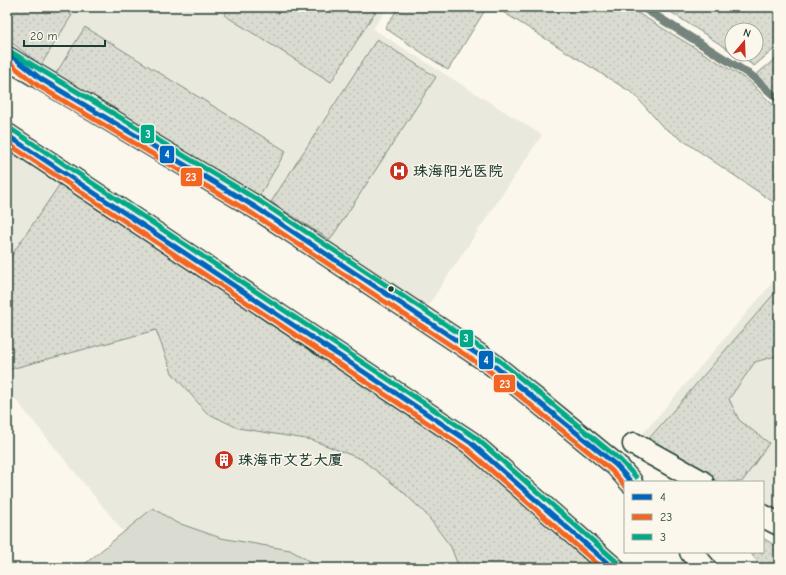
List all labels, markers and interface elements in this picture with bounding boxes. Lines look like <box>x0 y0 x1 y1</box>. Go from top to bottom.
scale bar <box>24 22 105 48</box>
north arrow <box>724 22 764 62</box>
text: N <box>742 26 753 40</box>
text: 20 m <box>30 29 58 43</box>
line badge: 3 <box>140 124 155 144</box>
text: 3 <box>145 128 151 141</box>
line badge: 4 <box>159 145 175 164</box>
text: 4 <box>164 148 170 161</box>
hospital icon: 珠海阳光医院 <box>388 160 410 182</box>
place label: 珠海阳光医院 <box>413 162 503 180</box>
line badge: 23 <box>180 167 203 187</box>
text: 23 <box>186 171 196 184</box>
unlabelled marker <box>386 284 396 294</box>
line badge: 3 <box>459 329 474 348</box>
text: 3 <box>463 332 469 345</box>
line badge: 4 <box>478 350 494 370</box>
text: 4 <box>483 354 489 367</box>
line badge: 23 <box>493 374 516 393</box>
text: 23 <box>500 378 510 391</box>
building icon: 珠海市文艺大厦 <box>213 449 235 471</box>
place label: 珠海市文艺大厦 <box>238 451 343 469</box>
legend <box>624 481 764 553</box>
text: 4 <box>660 490 666 504</box>
text: 23 <box>660 510 672 524</box>
text: 3 <box>660 530 666 544</box>

